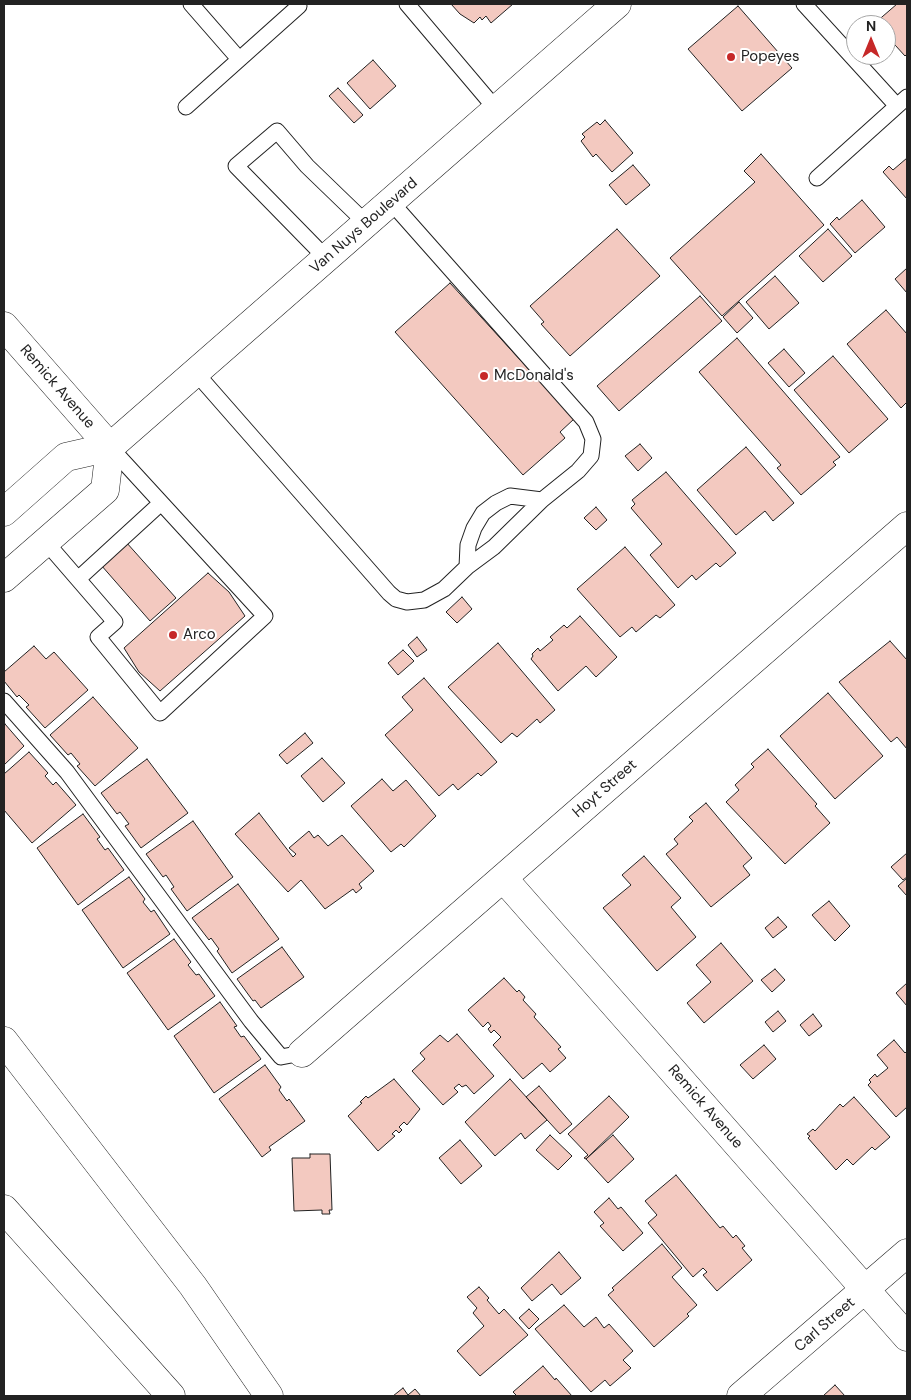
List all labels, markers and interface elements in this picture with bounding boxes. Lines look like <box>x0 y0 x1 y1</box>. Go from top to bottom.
north arrow <box>846 15 896 65</box>
text: N <box>866 17 876 35</box>
place label: Popeyes <box>741 48 799 66</box>
marker: Popeyes <box>725 51 737 63</box>
street label: Van Nuys Boulevard <box>306 174 422 278</box>
street label: Remick Avenue <box>16 341 98 433</box>
place label: McDonald's <box>494 367 574 385</box>
marker: McDonald's <box>478 370 490 382</box>
place label: Arco <box>183 626 216 644</box>
marker: Arco <box>167 629 179 641</box>
street label: Hoyt Street <box>569 756 641 822</box>
street label: Remick Avenue <box>664 1061 746 1153</box>
street label: Carl Street <box>791 1294 859 1356</box>

